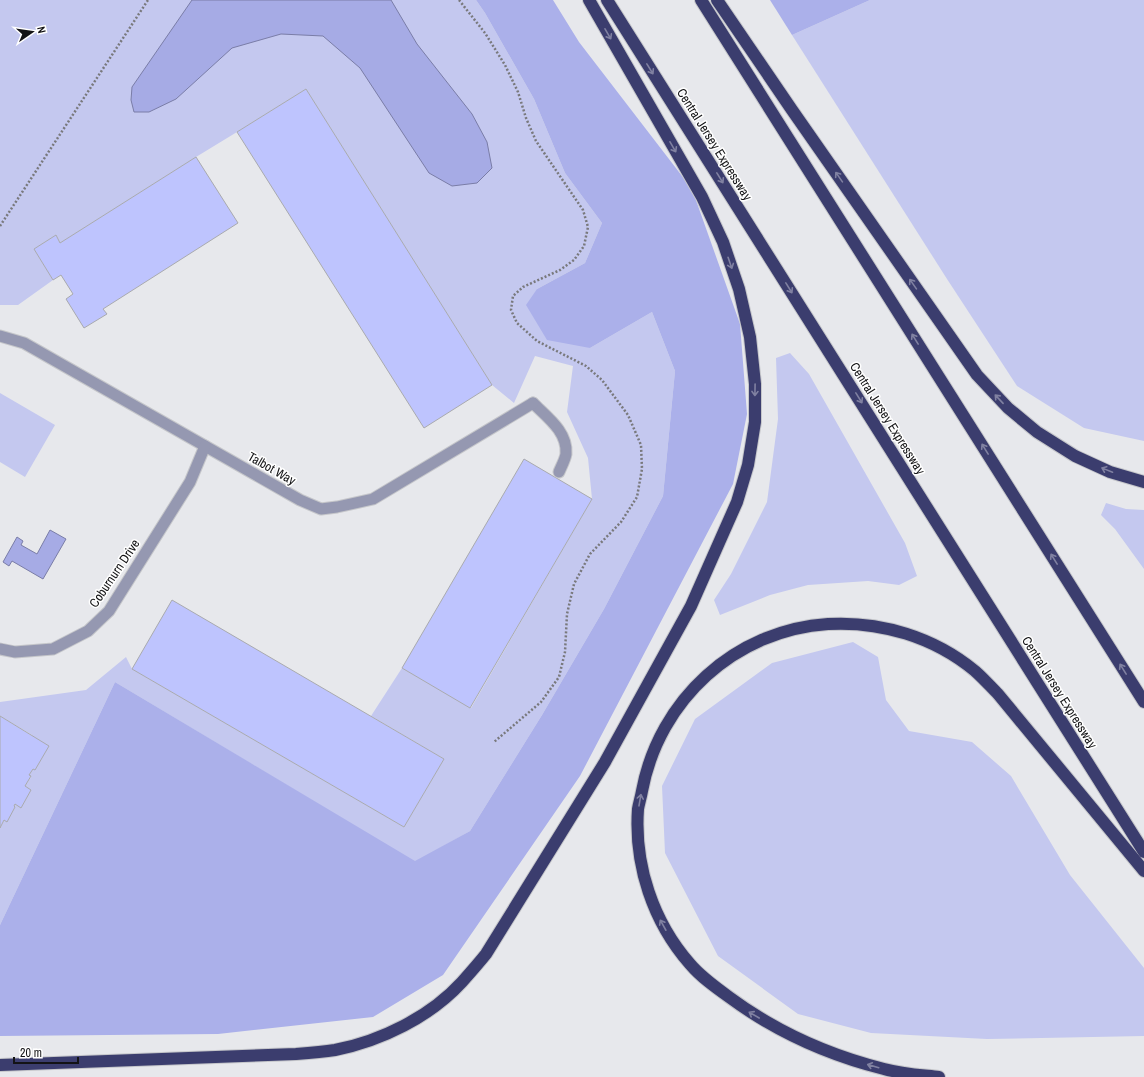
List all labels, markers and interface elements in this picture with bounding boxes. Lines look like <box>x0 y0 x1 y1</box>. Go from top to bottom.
north arrow <box>12 12 52 52</box>
text: N <box>34 25 49 34</box>
one-way arrow <box>605 28 613 40</box>
one-way arrow <box>646 63 655 74</box>
street label: Central Jersey Expressway <box>673 85 756 204</box>
one-way arrow <box>670 140 678 152</box>
one-way arrow <box>835 172 843 183</box>
one-way arrow <box>715 173 724 184</box>
one-way arrow <box>727 256 734 269</box>
one-way arrow <box>909 278 917 289</box>
one-way arrow <box>785 282 793 293</box>
one-way arrow <box>911 334 919 345</box>
street label: Central Jersey Expressway <box>846 359 929 478</box>
one-way arrow <box>751 383 759 396</box>
one-way arrow <box>855 392 863 404</box>
one-way arrow <box>995 394 1004 404</box>
one-way arrow <box>980 443 988 455</box>
street label: Talbot Way <box>245 448 299 489</box>
one-way arrow <box>1101 466 1113 474</box>
street label: Coburnurn Drive <box>85 536 144 611</box>
one-way arrow <box>1050 554 1058 565</box>
street label: Central Jersey Expressway <box>1018 633 1101 752</box>
one-way arrow <box>1119 664 1127 675</box>
one-way arrow <box>636 794 644 807</box>
one-way arrow <box>658 919 666 931</box>
one-way arrow <box>748 1011 760 1018</box>
scale bar <box>14 1039 78 1065</box>
text: 20 m <box>20 1045 42 1061</box>
one-way arrow <box>867 1062 880 1069</box>

